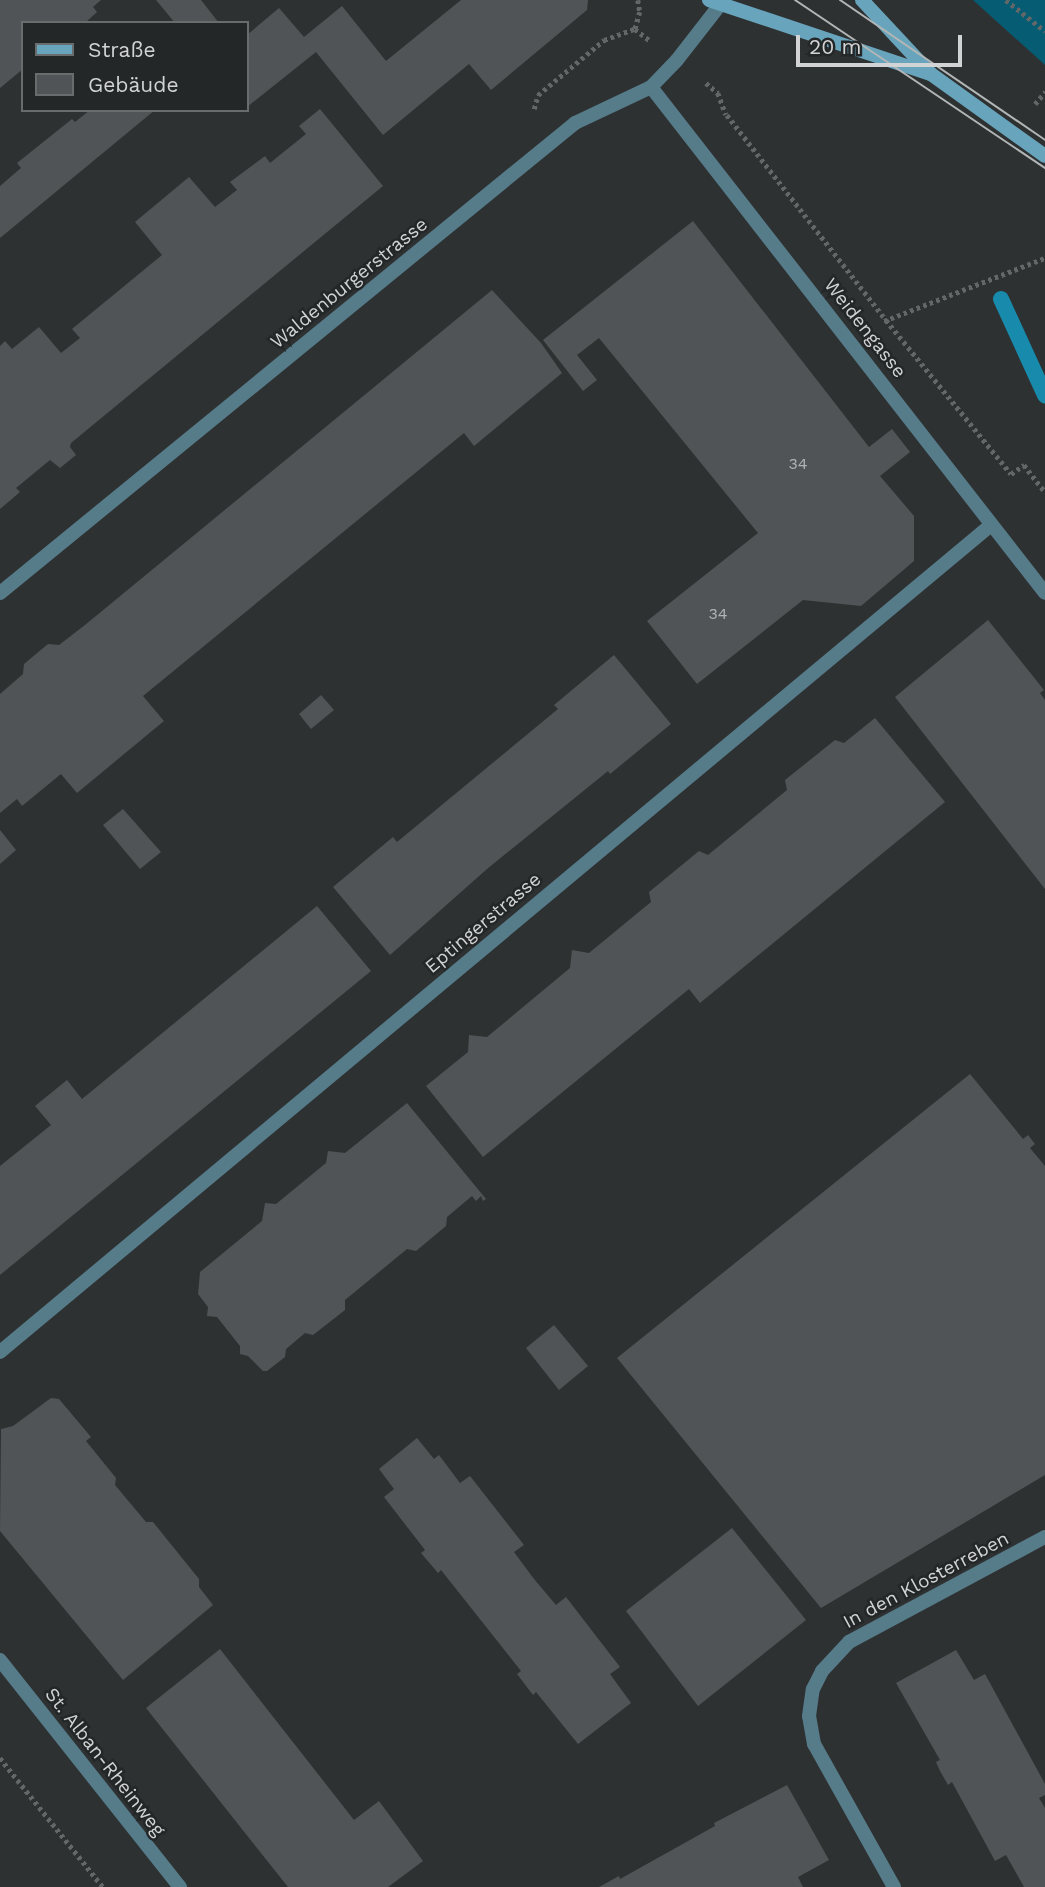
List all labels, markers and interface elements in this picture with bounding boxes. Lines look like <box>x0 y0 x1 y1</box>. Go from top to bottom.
legend <box>21 21 248 112</box>
scale bar <box>800 21 966 65</box>
text: 20 m <box>809 34 861 59</box>
text: Straße <box>88 37 156 62</box>
text: Gebäude <box>88 72 179 97</box>
street label: Waldenburgerstrasse <box>266 213 432 353</box>
street label: Weidengasse <box>819 274 911 382</box>
house number: 34 <box>788 454 808 474</box>
house number: 34 <box>708 604 728 624</box>
street label: Eptingerstrasse <box>420 868 546 978</box>
street label: In den Klosterreben <box>839 1527 1013 1633</box>
street label: St. Alban-Rheinweg <box>40 1683 170 1841</box>

